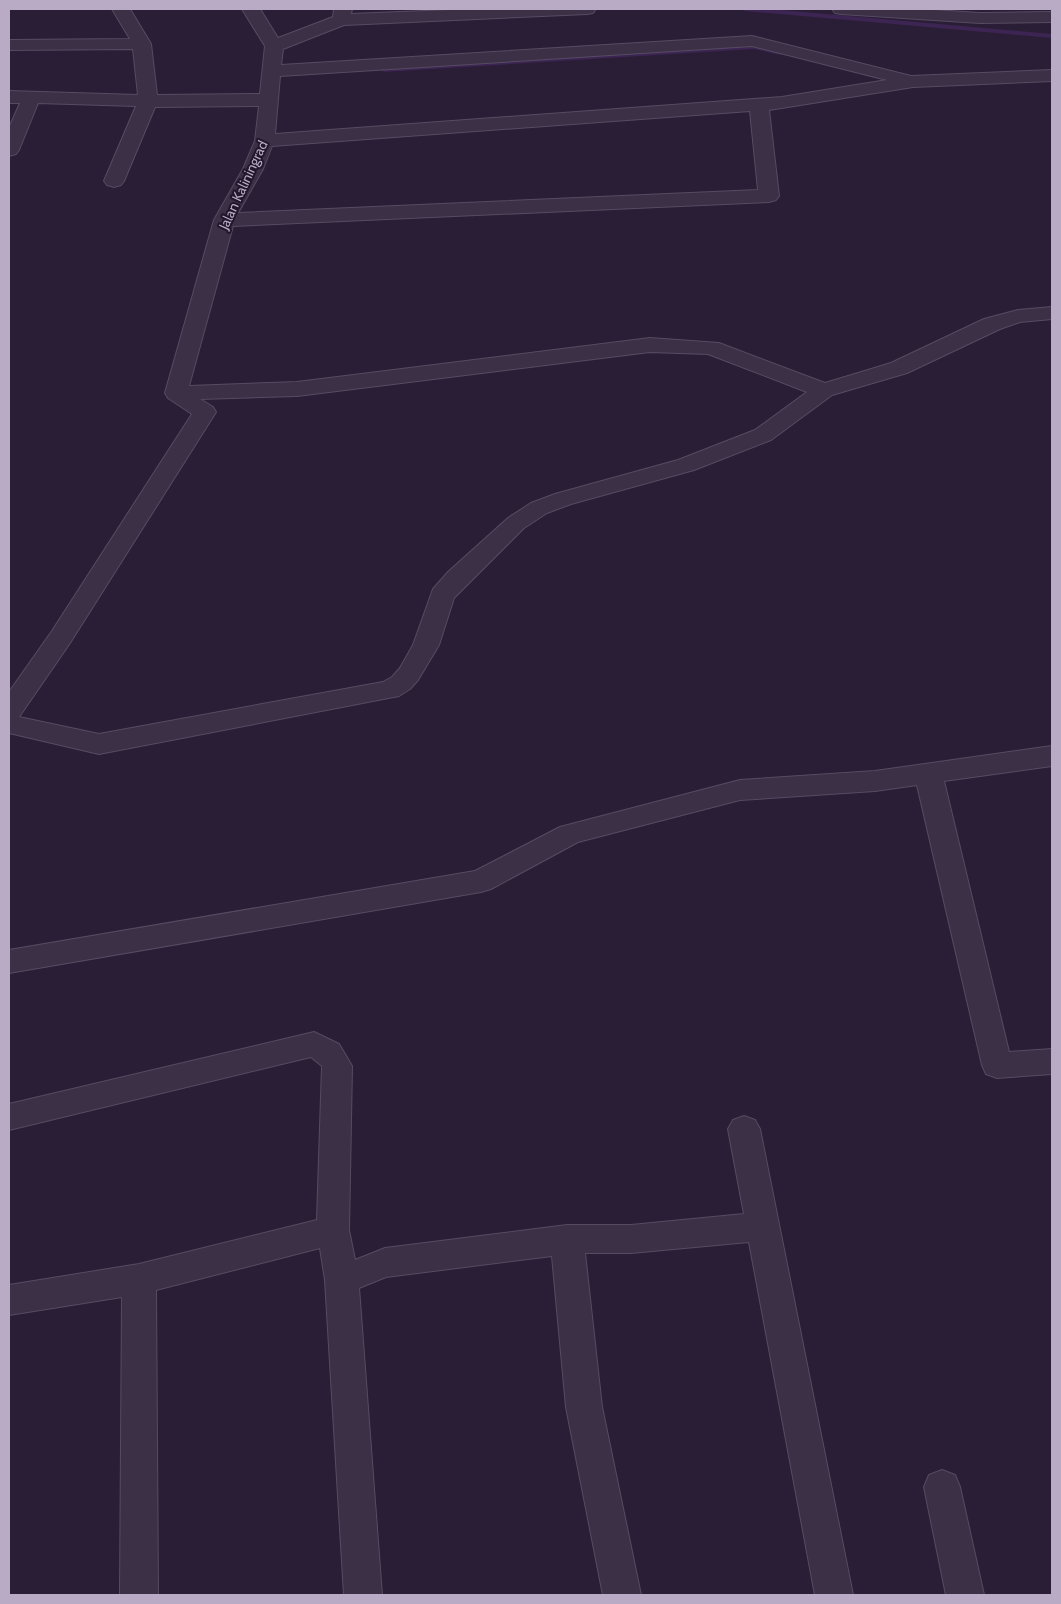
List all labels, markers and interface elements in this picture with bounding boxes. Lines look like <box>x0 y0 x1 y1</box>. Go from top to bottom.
street label: Jalan Kaliningrad <box>214 137 272 233</box>

